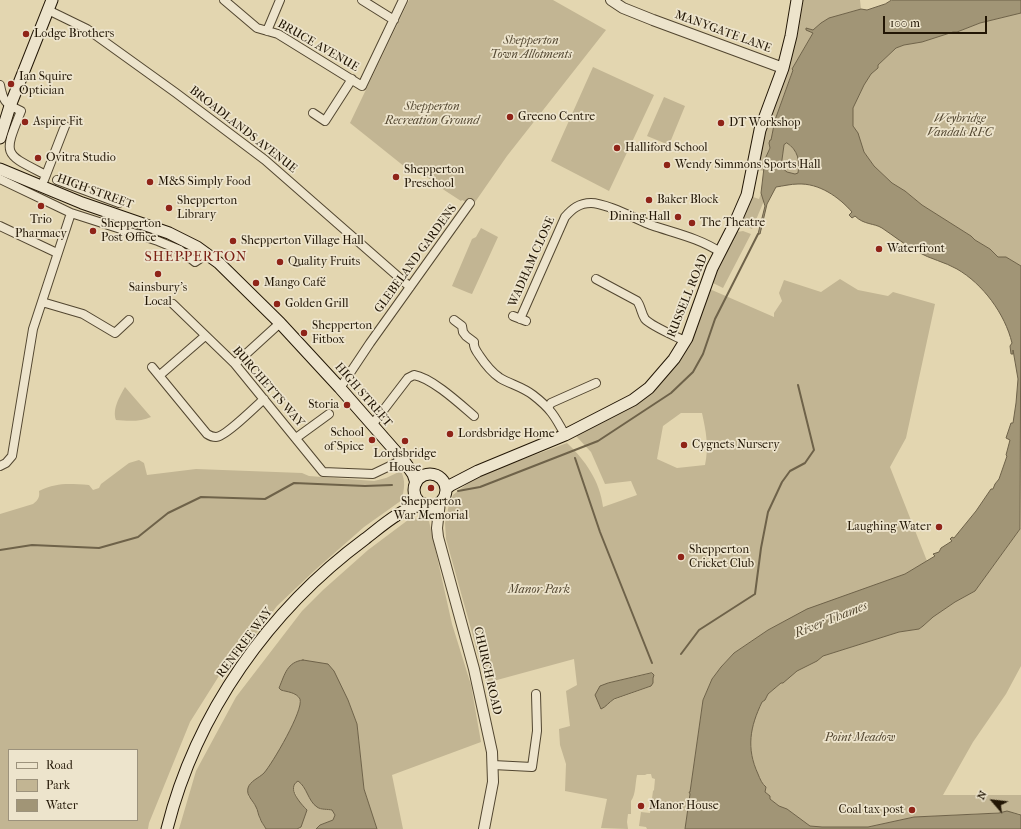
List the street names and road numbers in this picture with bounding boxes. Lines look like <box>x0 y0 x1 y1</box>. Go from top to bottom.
street label: MANYGATE LANE <box>673 8 773 56</box>
street label: BRUCE AVENUE <box>275 17 361 75</box>
street label: BROADLANDS AVENUE <box>186 84 300 176</box>
street label: HIGH STREET <box>55 171 135 213</box>
street label: GLEBELAND GARDENS <box>372 202 460 316</box>
street label: WADHAM CLOSE <box>506 215 558 309</box>
street label: RUSSELL ROAD <box>665 252 711 340</box>
street label: BURCHETTS WAY <box>229 344 307 430</box>
street label: HIGH STREET <box>331 360 395 430</box>
street label: RENFREE WAY <box>214 605 276 681</box>
street label: CHURCH ROAD <box>470 626 504 716</box>

